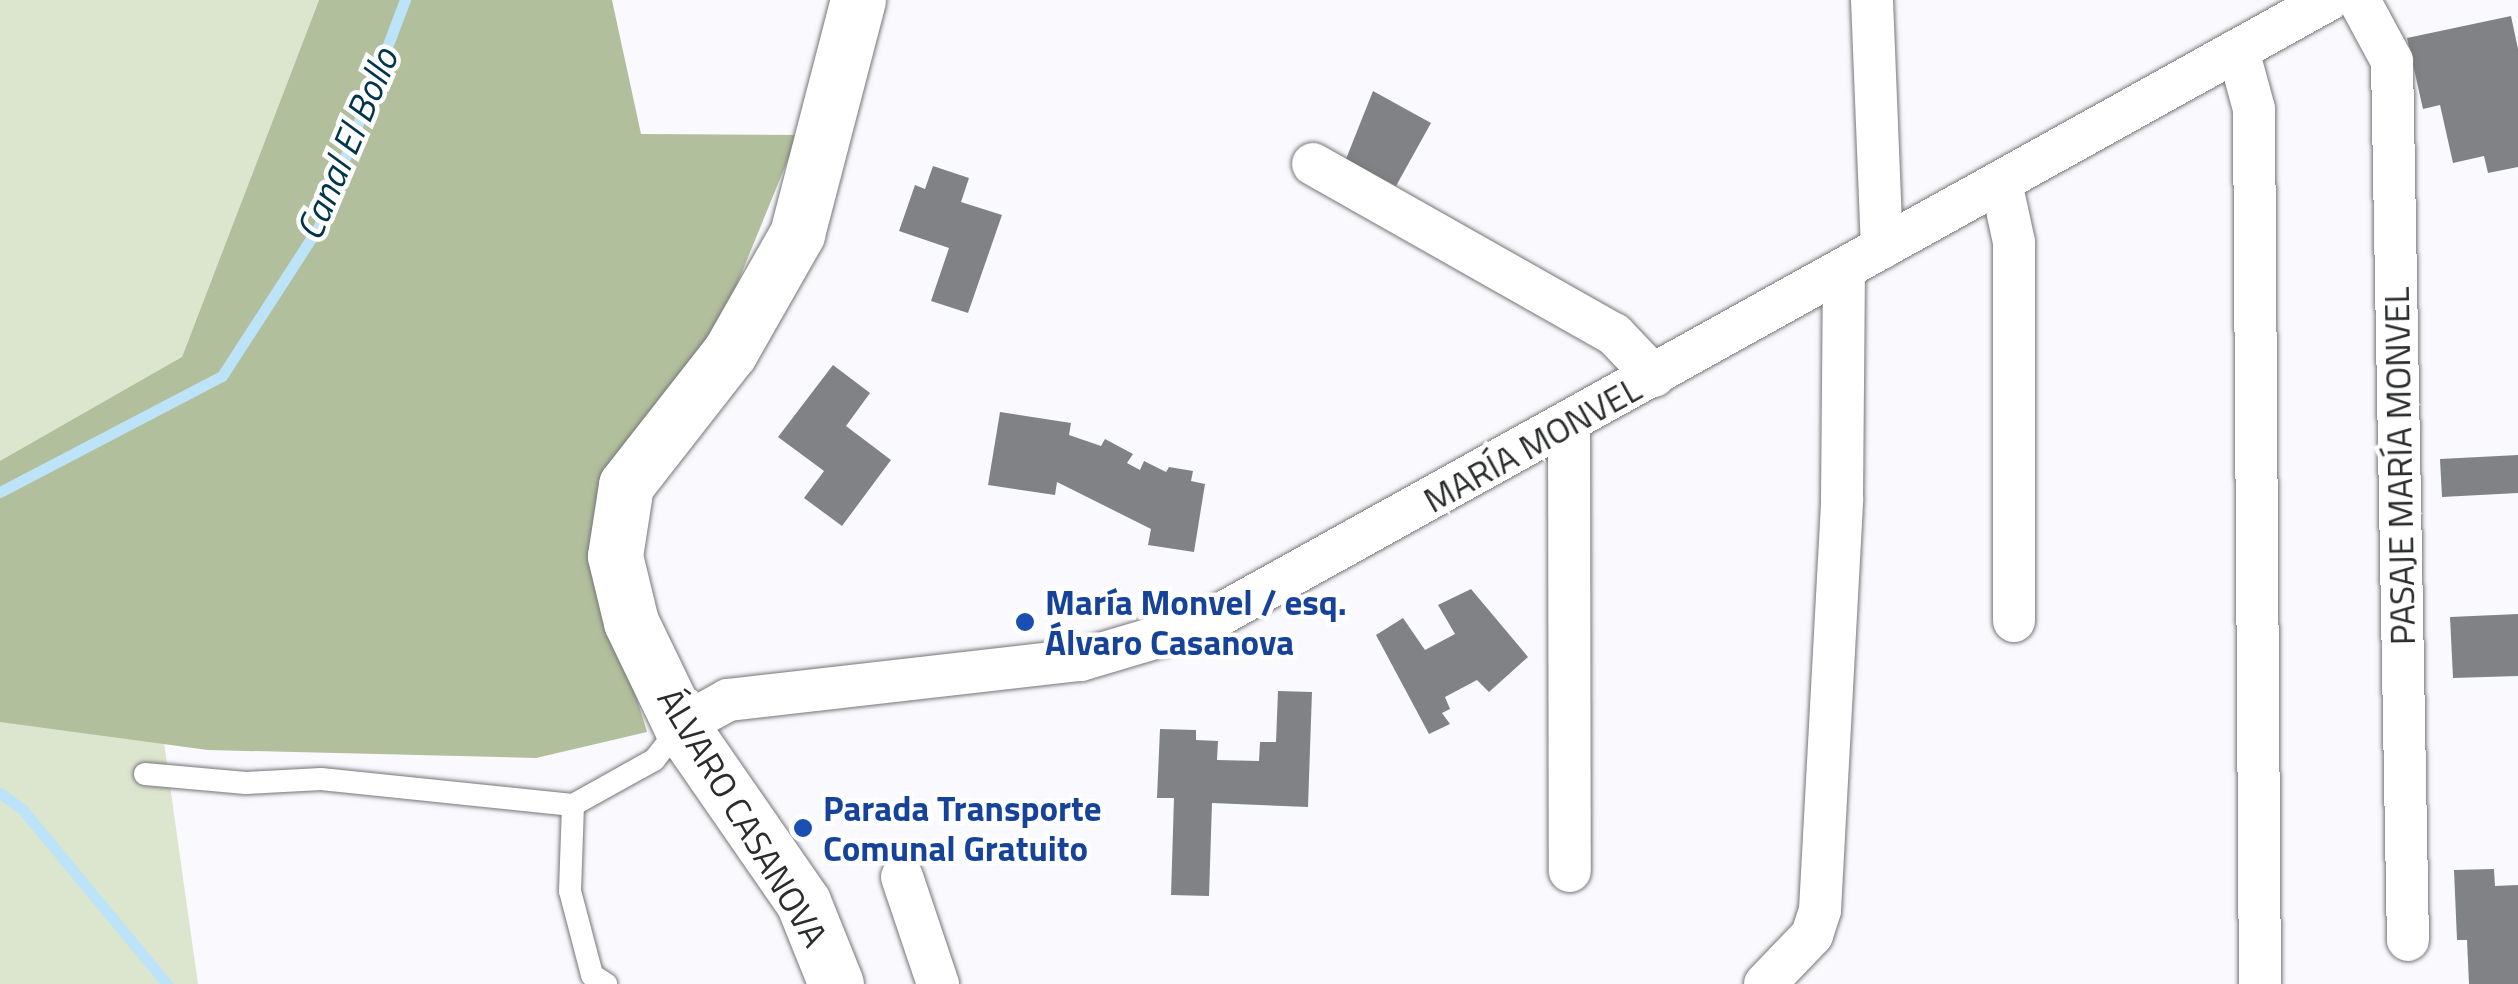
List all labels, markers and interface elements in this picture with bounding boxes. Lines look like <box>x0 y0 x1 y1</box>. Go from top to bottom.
water label: Canal El Bollo <box>286 41 408 247</box>
street label: PASAJE MARÍA MONVEL <box>2375 286 2423 646</box>
street label: MARÍA MONVEL <box>1416 367 1648 521</box>
place label: María Monvel / esq. Álvaro Casanova <box>1045 581 1347 663</box>
marker: María Monvel / esq. Álvaro Casanova <box>1014 611 1036 633</box>
street label: ÁLVARO CASANOVA <box>649 680 837 954</box>
place label: Parada Transporte Comunal Gratuito <box>823 787 1102 869</box>
marker: Parada Transporte Comunal Gratuito <box>792 817 814 839</box>

